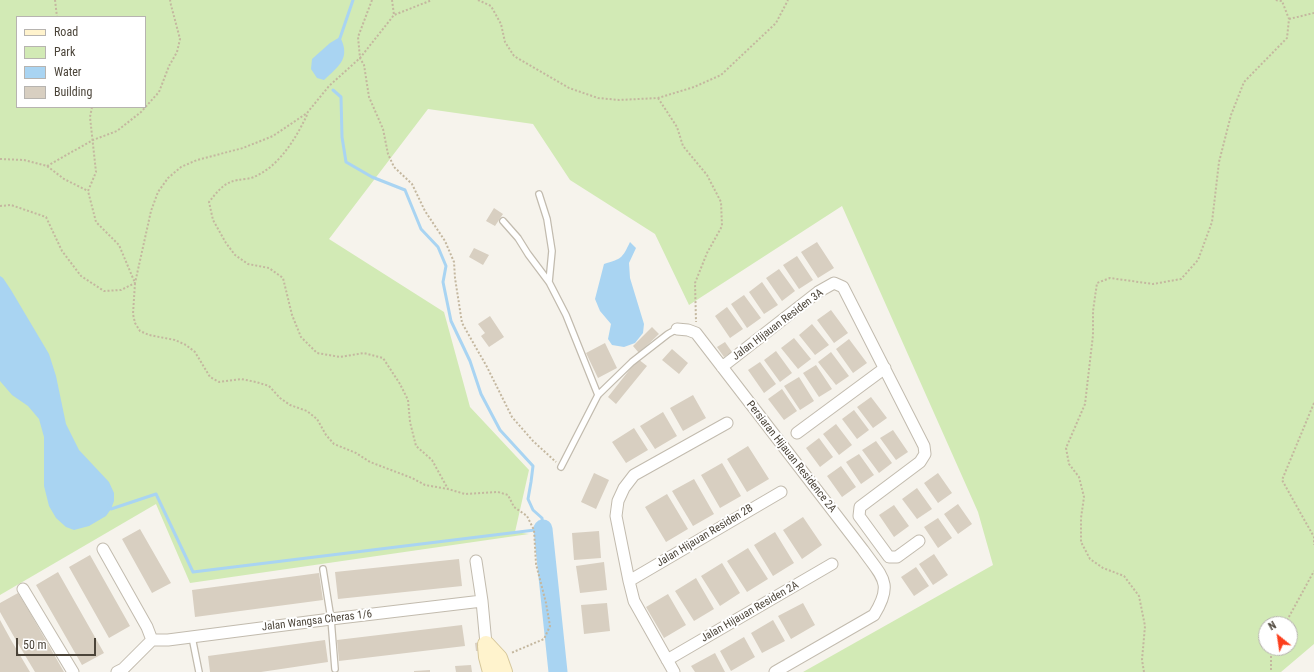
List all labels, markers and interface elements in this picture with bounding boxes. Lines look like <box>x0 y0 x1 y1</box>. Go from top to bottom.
legend <box>16 16 146 108</box>
text: Road <box>54 25 78 39</box>
text: Park <box>54 45 75 59</box>
text: Water <box>54 65 82 79</box>
text: Building <box>54 85 92 99</box>
street label: Jalan Hijauan Residen 3A <box>730 286 826 364</box>
street label: Persiaran Hijauan Residence 2A <box>743 399 839 515</box>
street label: Jalan Hijauan Residen 2B <box>654 502 756 570</box>
street label: Jalan Hijauan Residen 2A <box>699 579 801 645</box>
street label: Jalan Wangsa Cheras 1/6 <box>261 608 373 634</box>
north arrow <box>1258 616 1298 656</box>
text: N <box>1266 619 1278 633</box>
scale bar <box>18 630 98 656</box>
text: 50 m <box>23 638 47 652</box>

